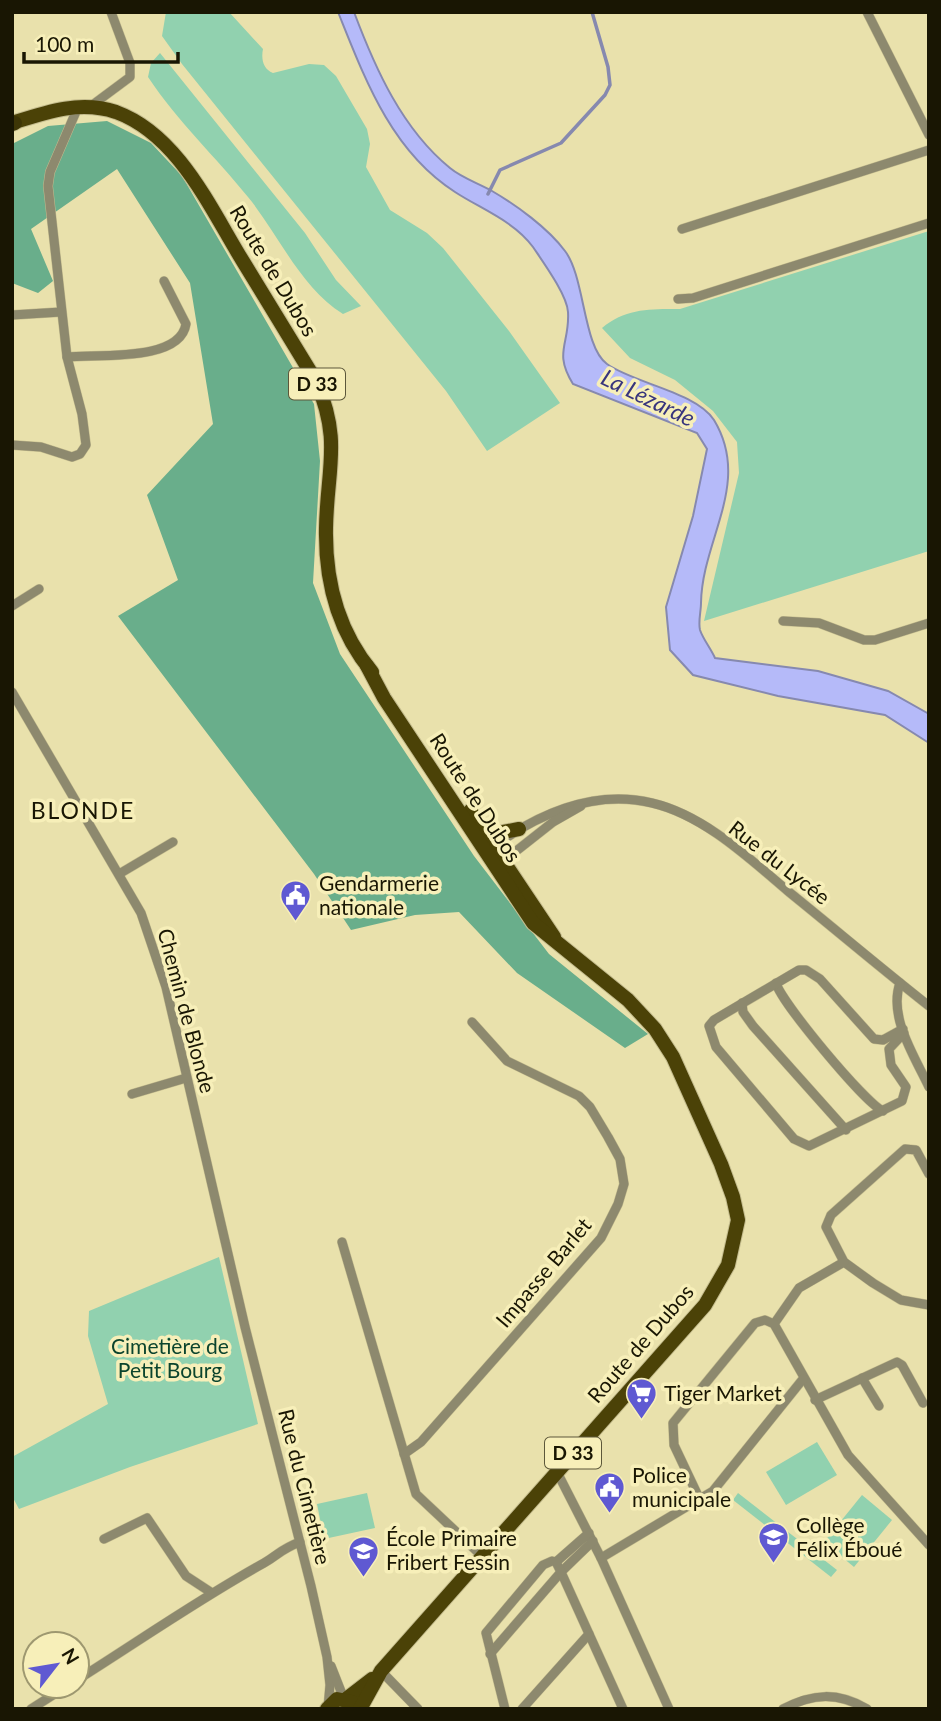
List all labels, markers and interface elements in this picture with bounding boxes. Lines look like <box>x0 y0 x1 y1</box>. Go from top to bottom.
scale bar <box>24 21 178 65</box>
text: 100 m <box>35 31 94 56</box>
street label: Route de Dubos <box>225 200 323 340</box>
water label: La Lézarde <box>597 362 700 432</box>
road number: D 33 <box>289 368 345 400</box>
street label: Route de Dubos <box>425 728 527 866</box>
district label: BLONDE <box>31 796 135 824</box>
street label: Rue du Lycée <box>725 815 835 909</box>
place label: Gendarmerie nationale <box>319 870 439 919</box>
public building icon: Gendarmerie nationale <box>279 879 313 923</box>
street label: Chemin de Blonde <box>153 926 221 1096</box>
street label: Impasse Barlet <box>490 1212 596 1332</box>
street label: Route de Dubos <box>582 1279 698 1407</box>
park label: Cimetière de Petit Bourg <box>111 1333 229 1382</box>
supermarket icon: Tiger Market <box>624 1377 658 1421</box>
place label: Tiger Market <box>664 1380 782 1405</box>
street label: Rue du Cimetière <box>274 1406 337 1567</box>
road number: D 33 <box>545 1438 601 1469</box>
place label: Police municipale <box>632 1462 731 1511</box>
public building icon: Police municipale <box>592 1471 626 1515</box>
place label: Collège Félix Éboué <box>796 1512 902 1561</box>
school or university icon: Collège Félix Éboué <box>756 1521 790 1565</box>
place label: École Primaire Fribert Fessin <box>386 1525 517 1574</box>
school or university icon: École Primaire Fribert Fessin <box>346 1534 380 1578</box>
north arrow <box>21 1630 91 1700</box>
text: N <box>57 1644 85 1668</box>

